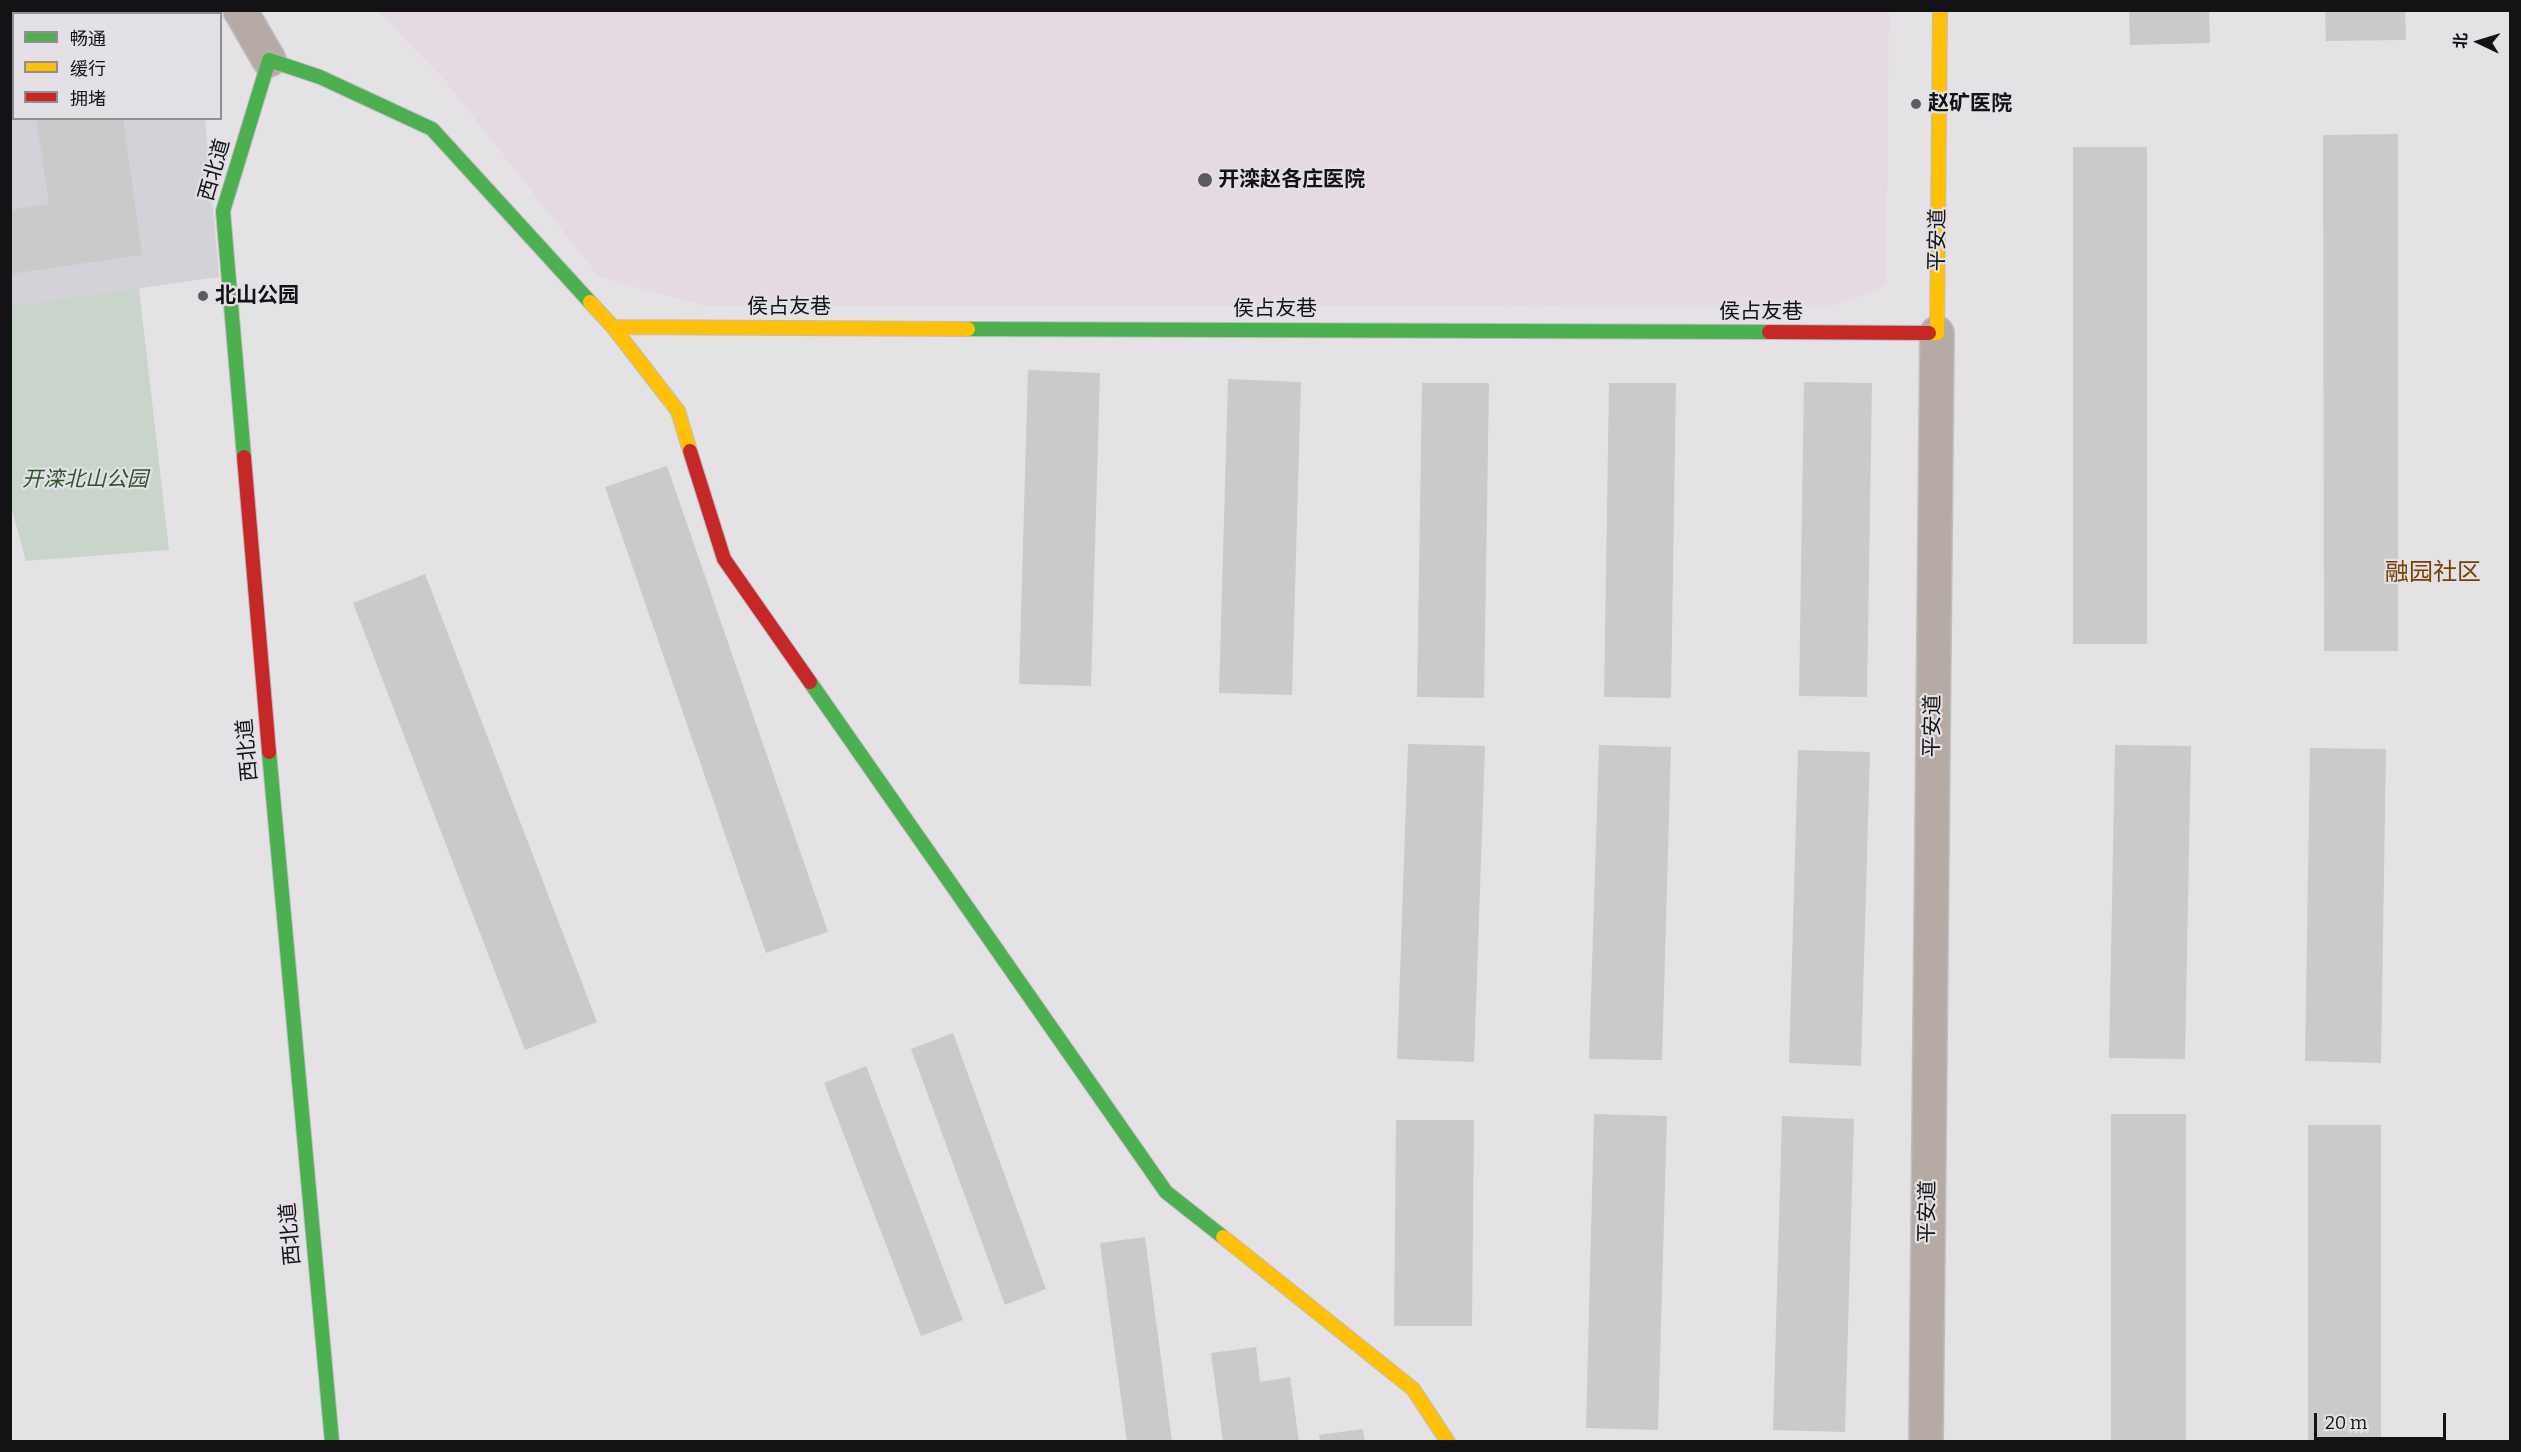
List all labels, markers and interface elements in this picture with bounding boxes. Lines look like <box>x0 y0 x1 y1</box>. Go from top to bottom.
legend <box>12 12 222 120</box>
north arrow <box>2449 12 2509 72</box>
text: 畅通 <box>70 28 106 50</box>
text: 北 <box>2451 32 2471 49</box>
text: 缓行 <box>70 58 106 80</box>
text: 拥堵 <box>70 88 106 110</box>
place label: 赵矿医院 <box>1928 91 2012 117</box>
marker: 赵矿医院 <box>1909 97 1923 111</box>
street label: 西北道 <box>194 136 236 204</box>
place label: 开滦赵各庄医院 <box>1218 167 1365 193</box>
marker: 开滦赵各庄医院 <box>1196 171 1214 189</box>
street label: 平安道 <box>1925 208 1951 272</box>
place label: 北山公园 <box>215 283 299 309</box>
marker: 北山公园 <box>196 289 210 303</box>
street label: 侯占友巷 <box>747 294 831 320</box>
street label: 侯占友巷 <box>1233 296 1317 322</box>
street label: 侯占友巷 <box>1719 299 1803 325</box>
park label: 开滦北山公园 <box>22 467 148 493</box>
district label: 融园社区 <box>2385 559 2481 587</box>
street label: 平安道 <box>1920 694 1946 758</box>
street label: 西北道 <box>233 718 263 782</box>
street label: 平安道 <box>1915 1180 1941 1244</box>
street label: 西北道 <box>276 1202 306 1266</box>
scale bar <box>2317 1401 2449 1439</box>
text: 20 m <box>2325 1412 2367 1434</box>

